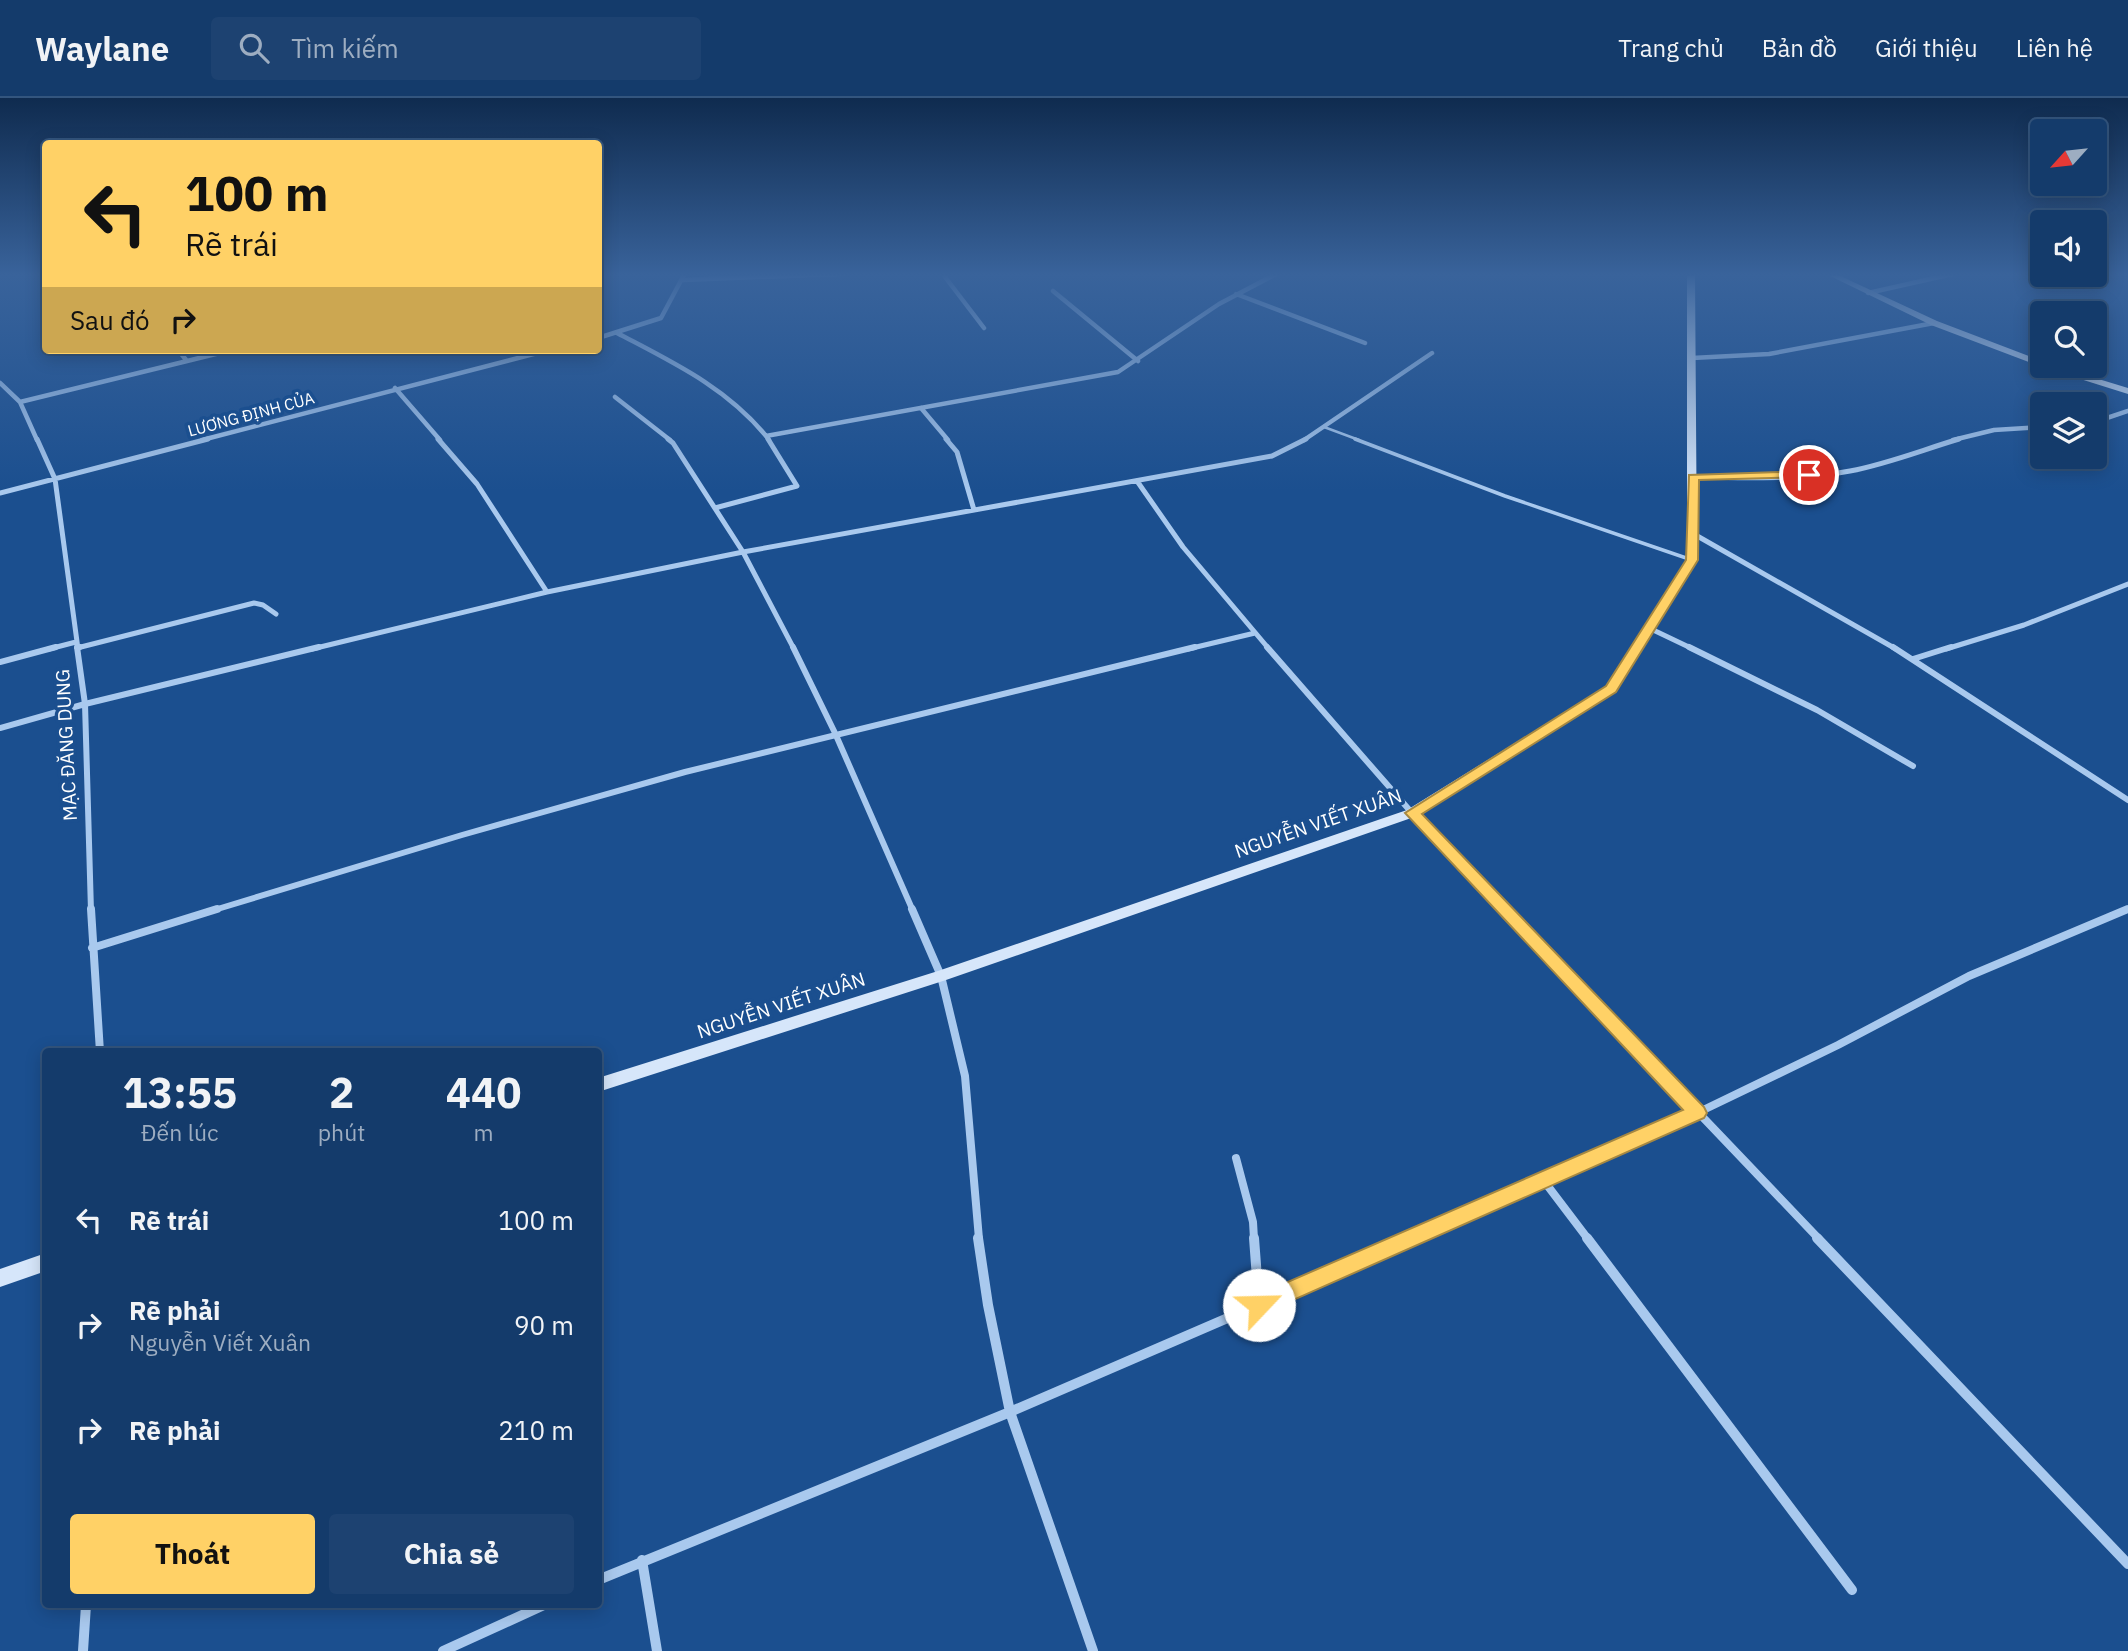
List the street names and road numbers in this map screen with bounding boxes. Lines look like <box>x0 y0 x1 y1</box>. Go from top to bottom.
street label: LƯƠNG ĐỊNH CỦA <box>185 387 317 441</box>
street label: MẠC ĐĂNG DUNG <box>50 669 82 821</box>
street label: NGUYỄN VIẾT XUÂN <box>1231 781 1405 863</box>
street label: NGUYỄN VIẾT XUÂN <box>693 965 868 1043</box>

